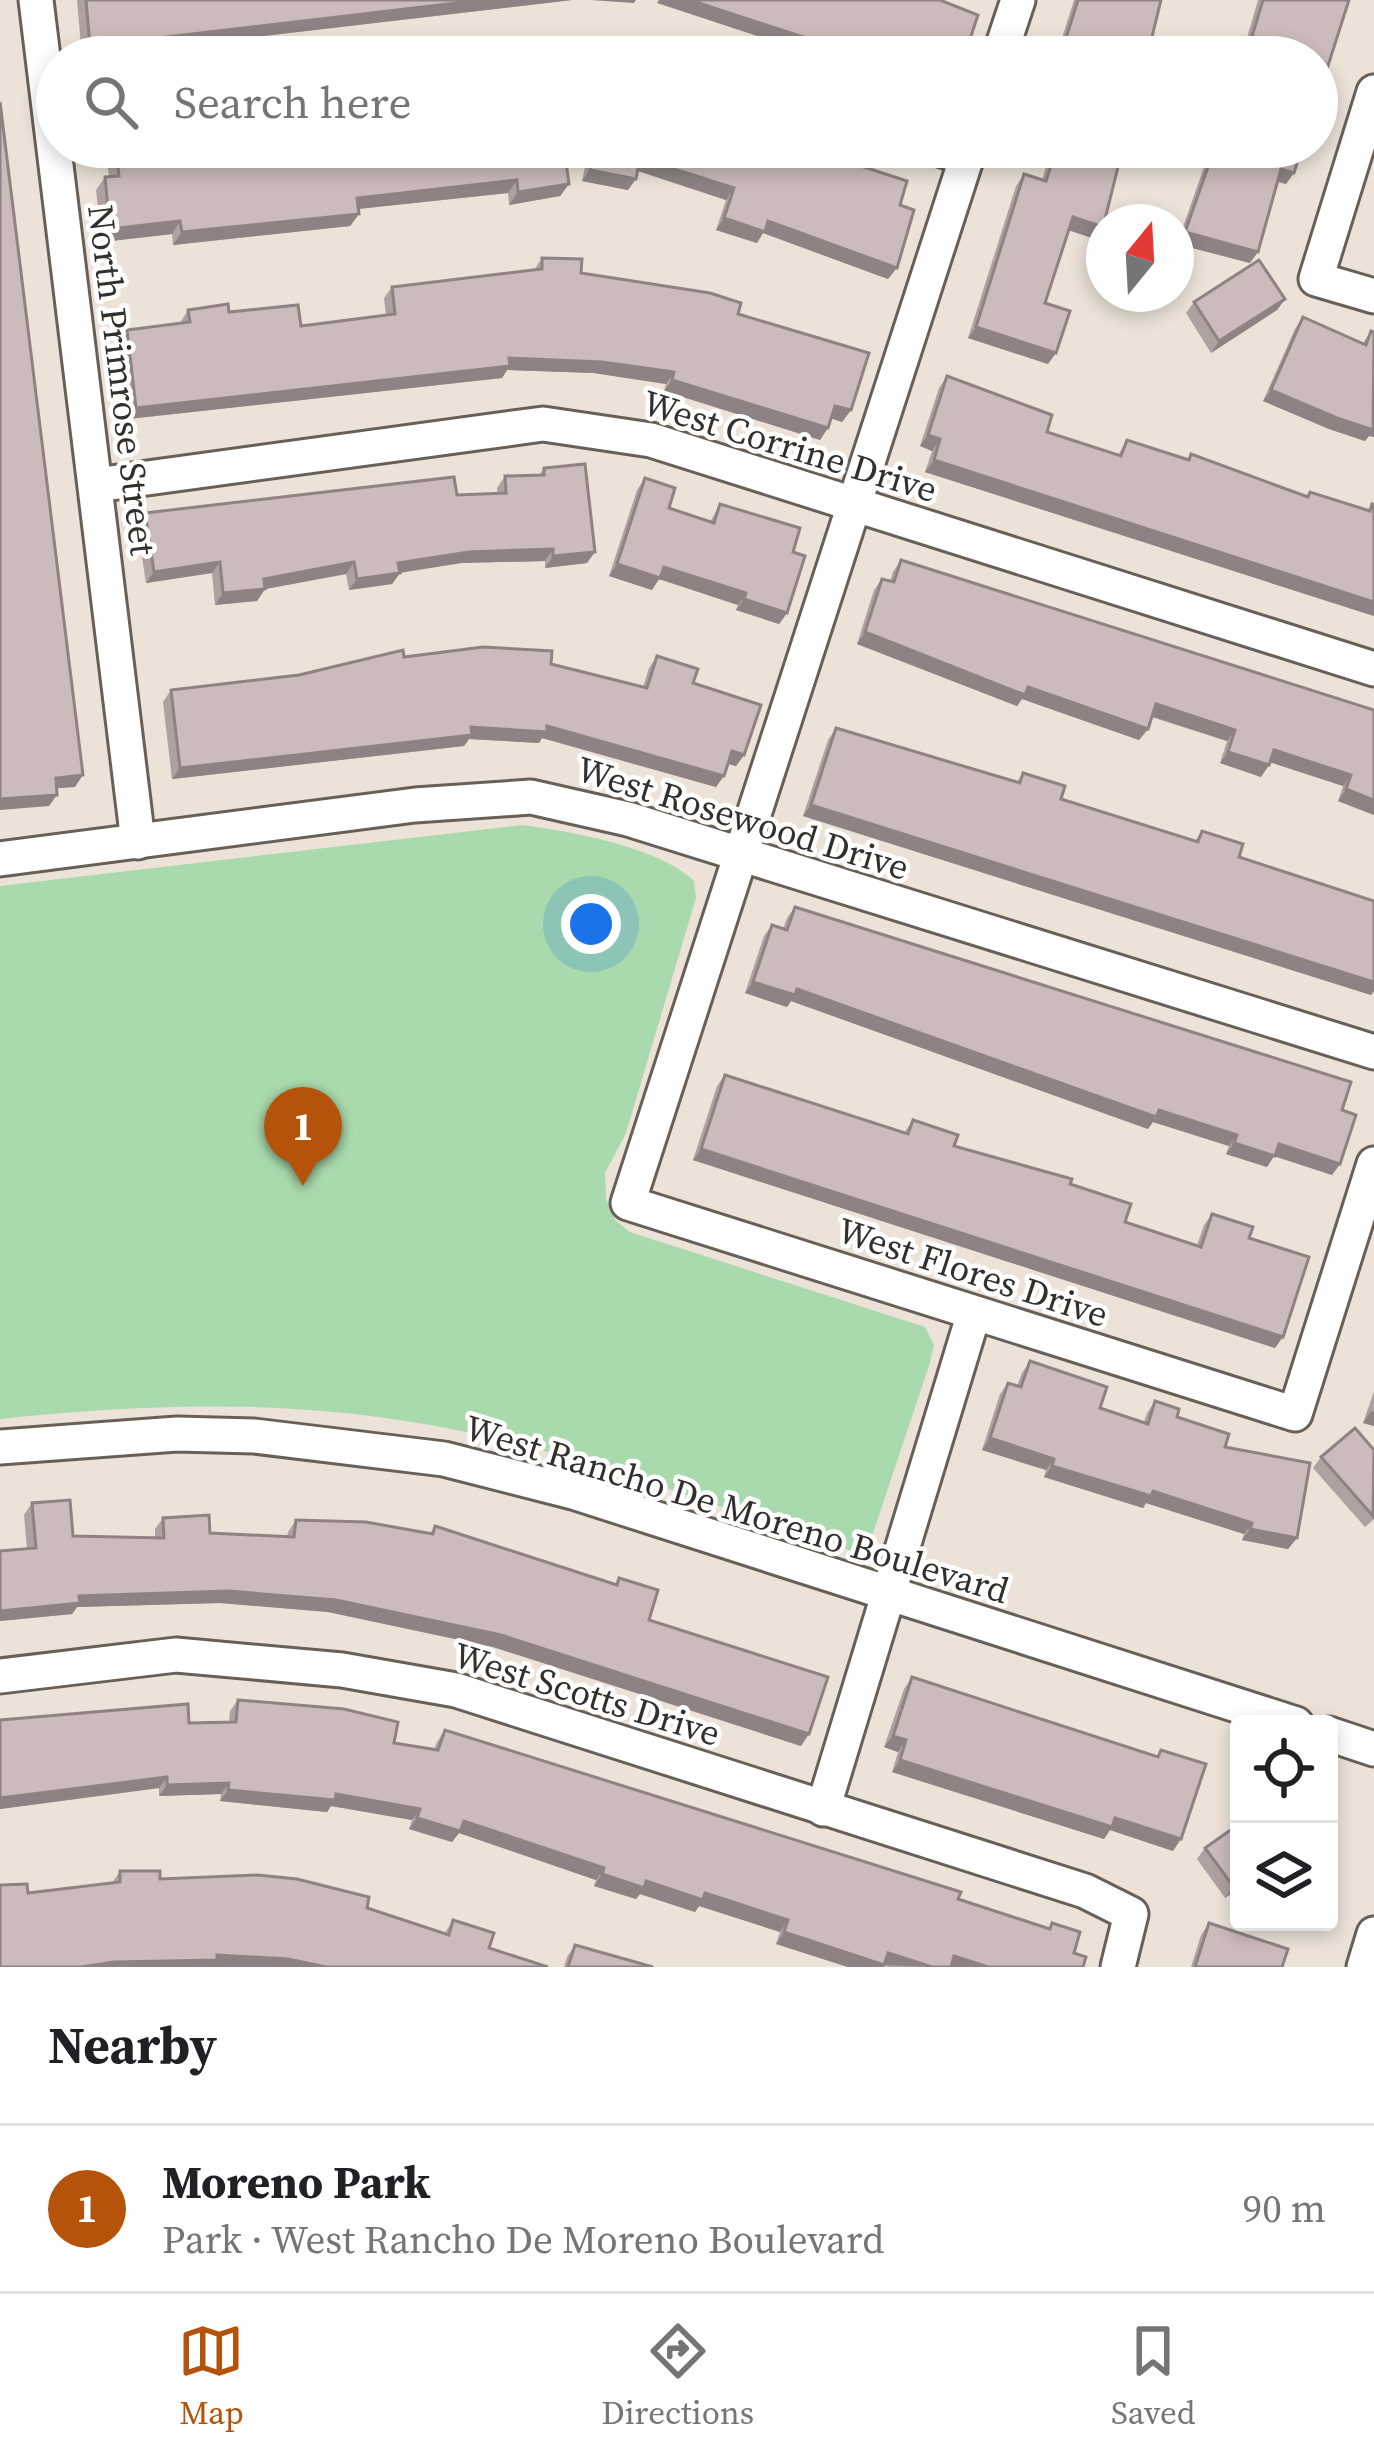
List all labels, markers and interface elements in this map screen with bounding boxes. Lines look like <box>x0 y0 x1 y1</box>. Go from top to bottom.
search box <box>36 36 1338 168</box>
icon: search <box>78 69 144 135</box>
text: Search here <box>174 71 411 133</box>
street label: North Primrose Street <box>76 202 168 558</box>
north arrow <box>1086 204 1194 312</box>
street label: West Corrine Drive <box>637 378 943 514</box>
street label: West Rosewood Drive <box>571 744 915 892</box>
your location <box>561 894 621 954</box>
pin: 1 <box>264 1087 342 1186</box>
street label: West Flores Drive <box>832 1205 1114 1339</box>
street label: West Rancho De Moreno Boulevard <box>459 1403 1015 1615</box>
street label: West Scotts Drive <box>448 1630 726 1758</box>
map controls <box>1230 1715 1338 1931</box>
button: locate <box>1230 1715 1338 1823</box>
button: layers <box>1230 1823 1338 1931</box>
text: Nearby <box>48 2010 217 2080</box>
text: Moreno Park <box>162 2151 430 2213</box>
text: 1 <box>76 2182 98 2235</box>
text: 90 m <box>1243 2182 1326 2235</box>
text: Park · West Rancho De Moreno Boulevard <box>162 2213 884 2266</box>
tab: Map <box>178 2318 244 2435</box>
tab: Directions <box>601 2318 754 2435</box>
tab: Saved <box>1111 2318 1196 2435</box>

